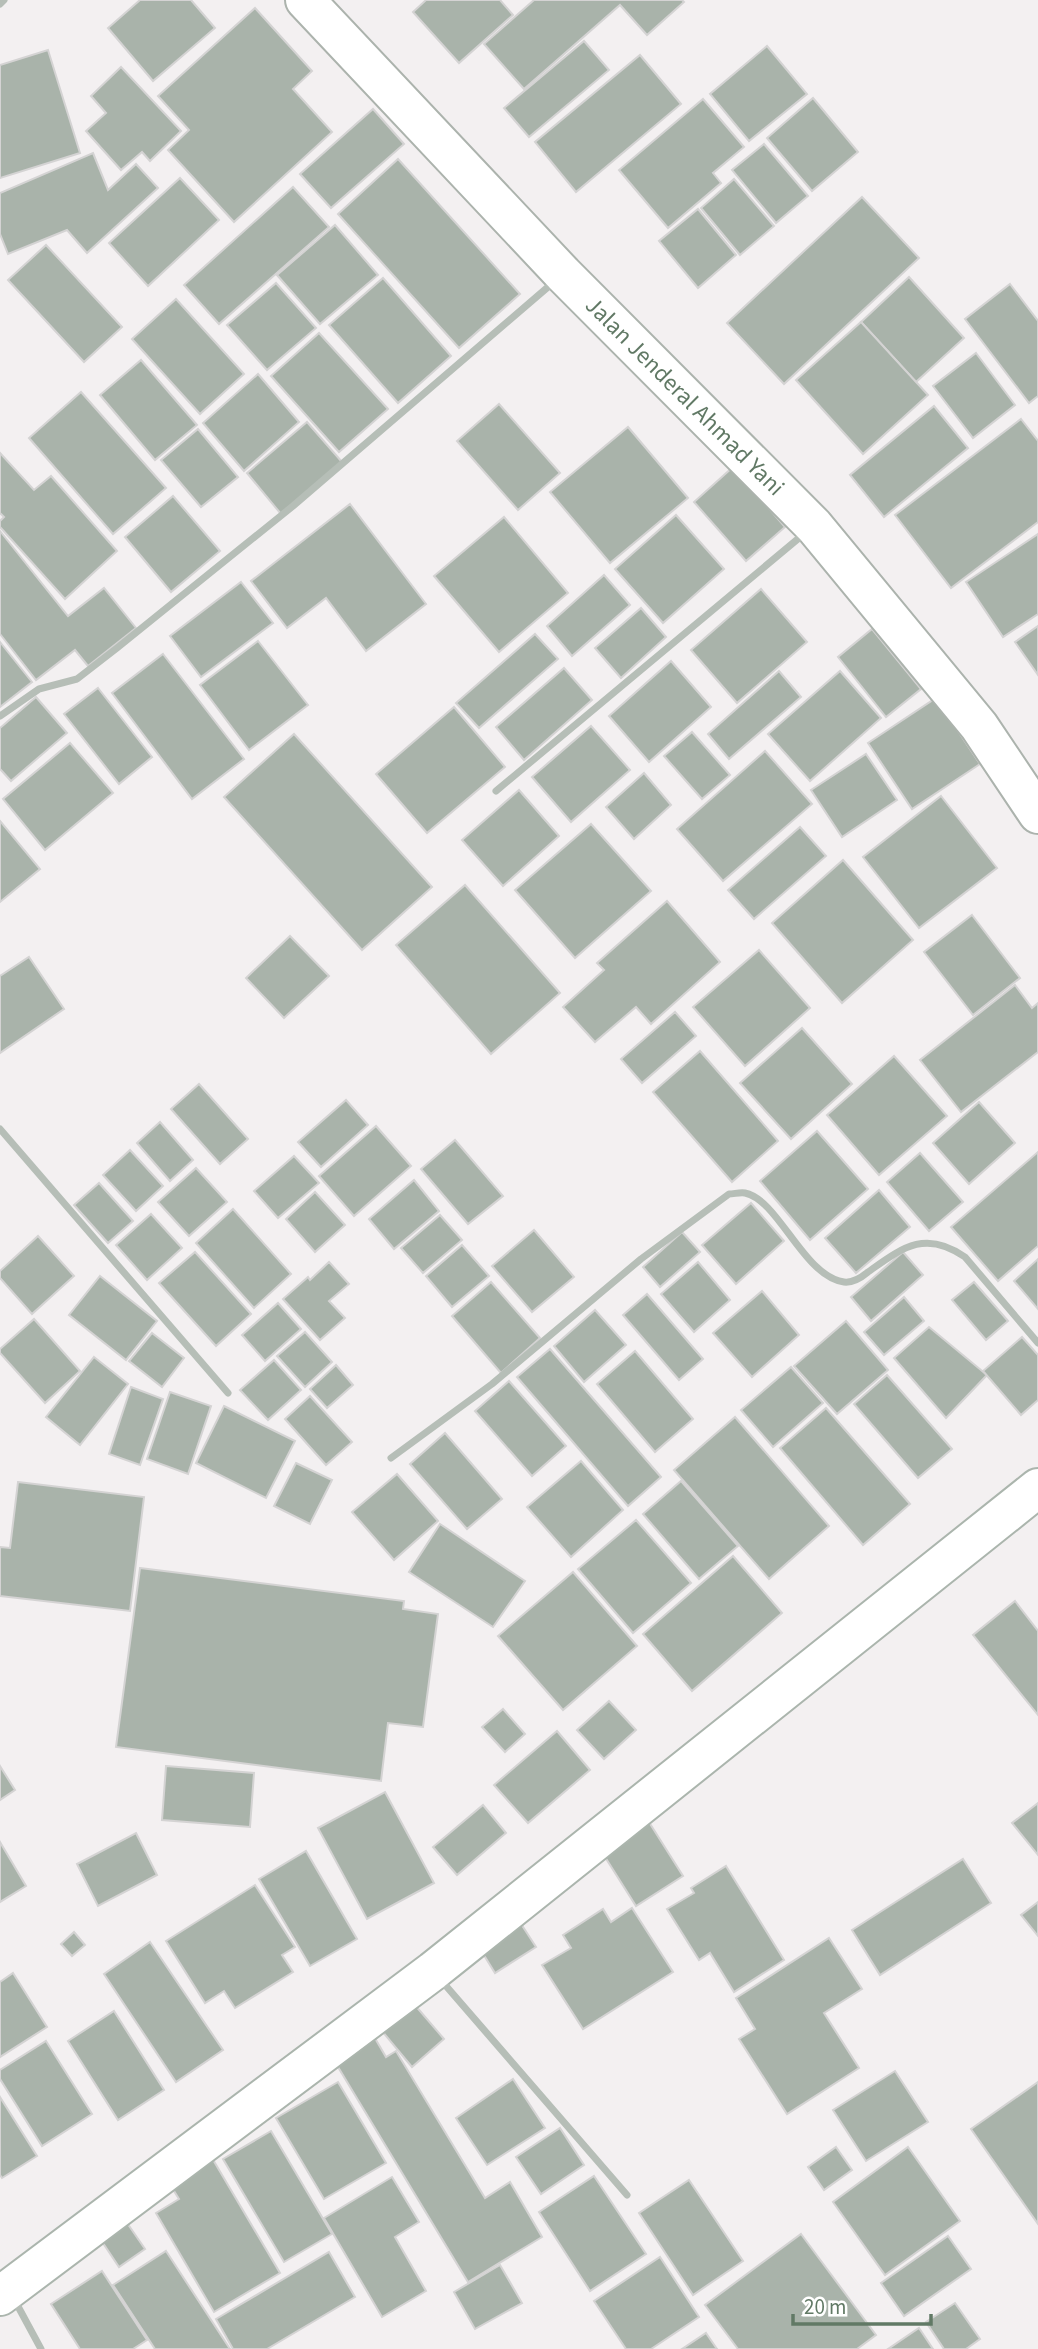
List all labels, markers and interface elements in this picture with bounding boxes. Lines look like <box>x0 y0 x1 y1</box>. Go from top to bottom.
street label: Jalan Jenderal Ahmad Yani <box>577 289 792 504</box>
scale bar <box>793 2282 931 2326</box>
text: 20 m <box>804 2292 846 2322</box>

